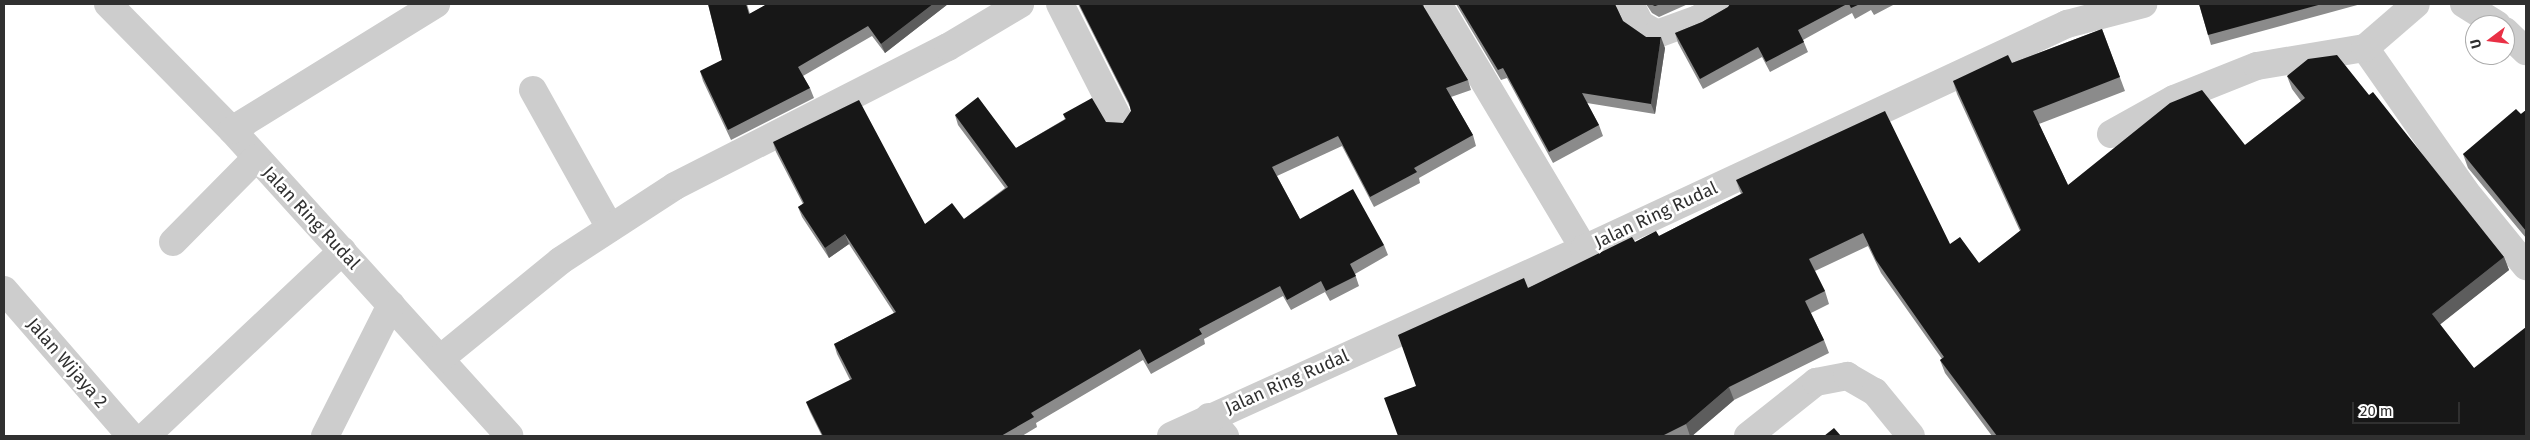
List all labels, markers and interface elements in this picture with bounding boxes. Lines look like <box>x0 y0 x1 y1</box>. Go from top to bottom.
north arrow <box>2465 15 2515 65</box>
text: U <box>2467 37 2485 50</box>
street label: Jalan Ring Rudal <box>258 162 364 274</box>
street label: Jalan Ring Rudal <box>1591 177 1721 253</box>
street label: Jalan Wijaya 2 <box>22 314 112 412</box>
street label: Jalan Ring Rudal <box>1222 345 1352 419</box>
scale bar <box>2355 392 2462 424</box>
text: 20 m <box>2360 402 2393 420</box>

